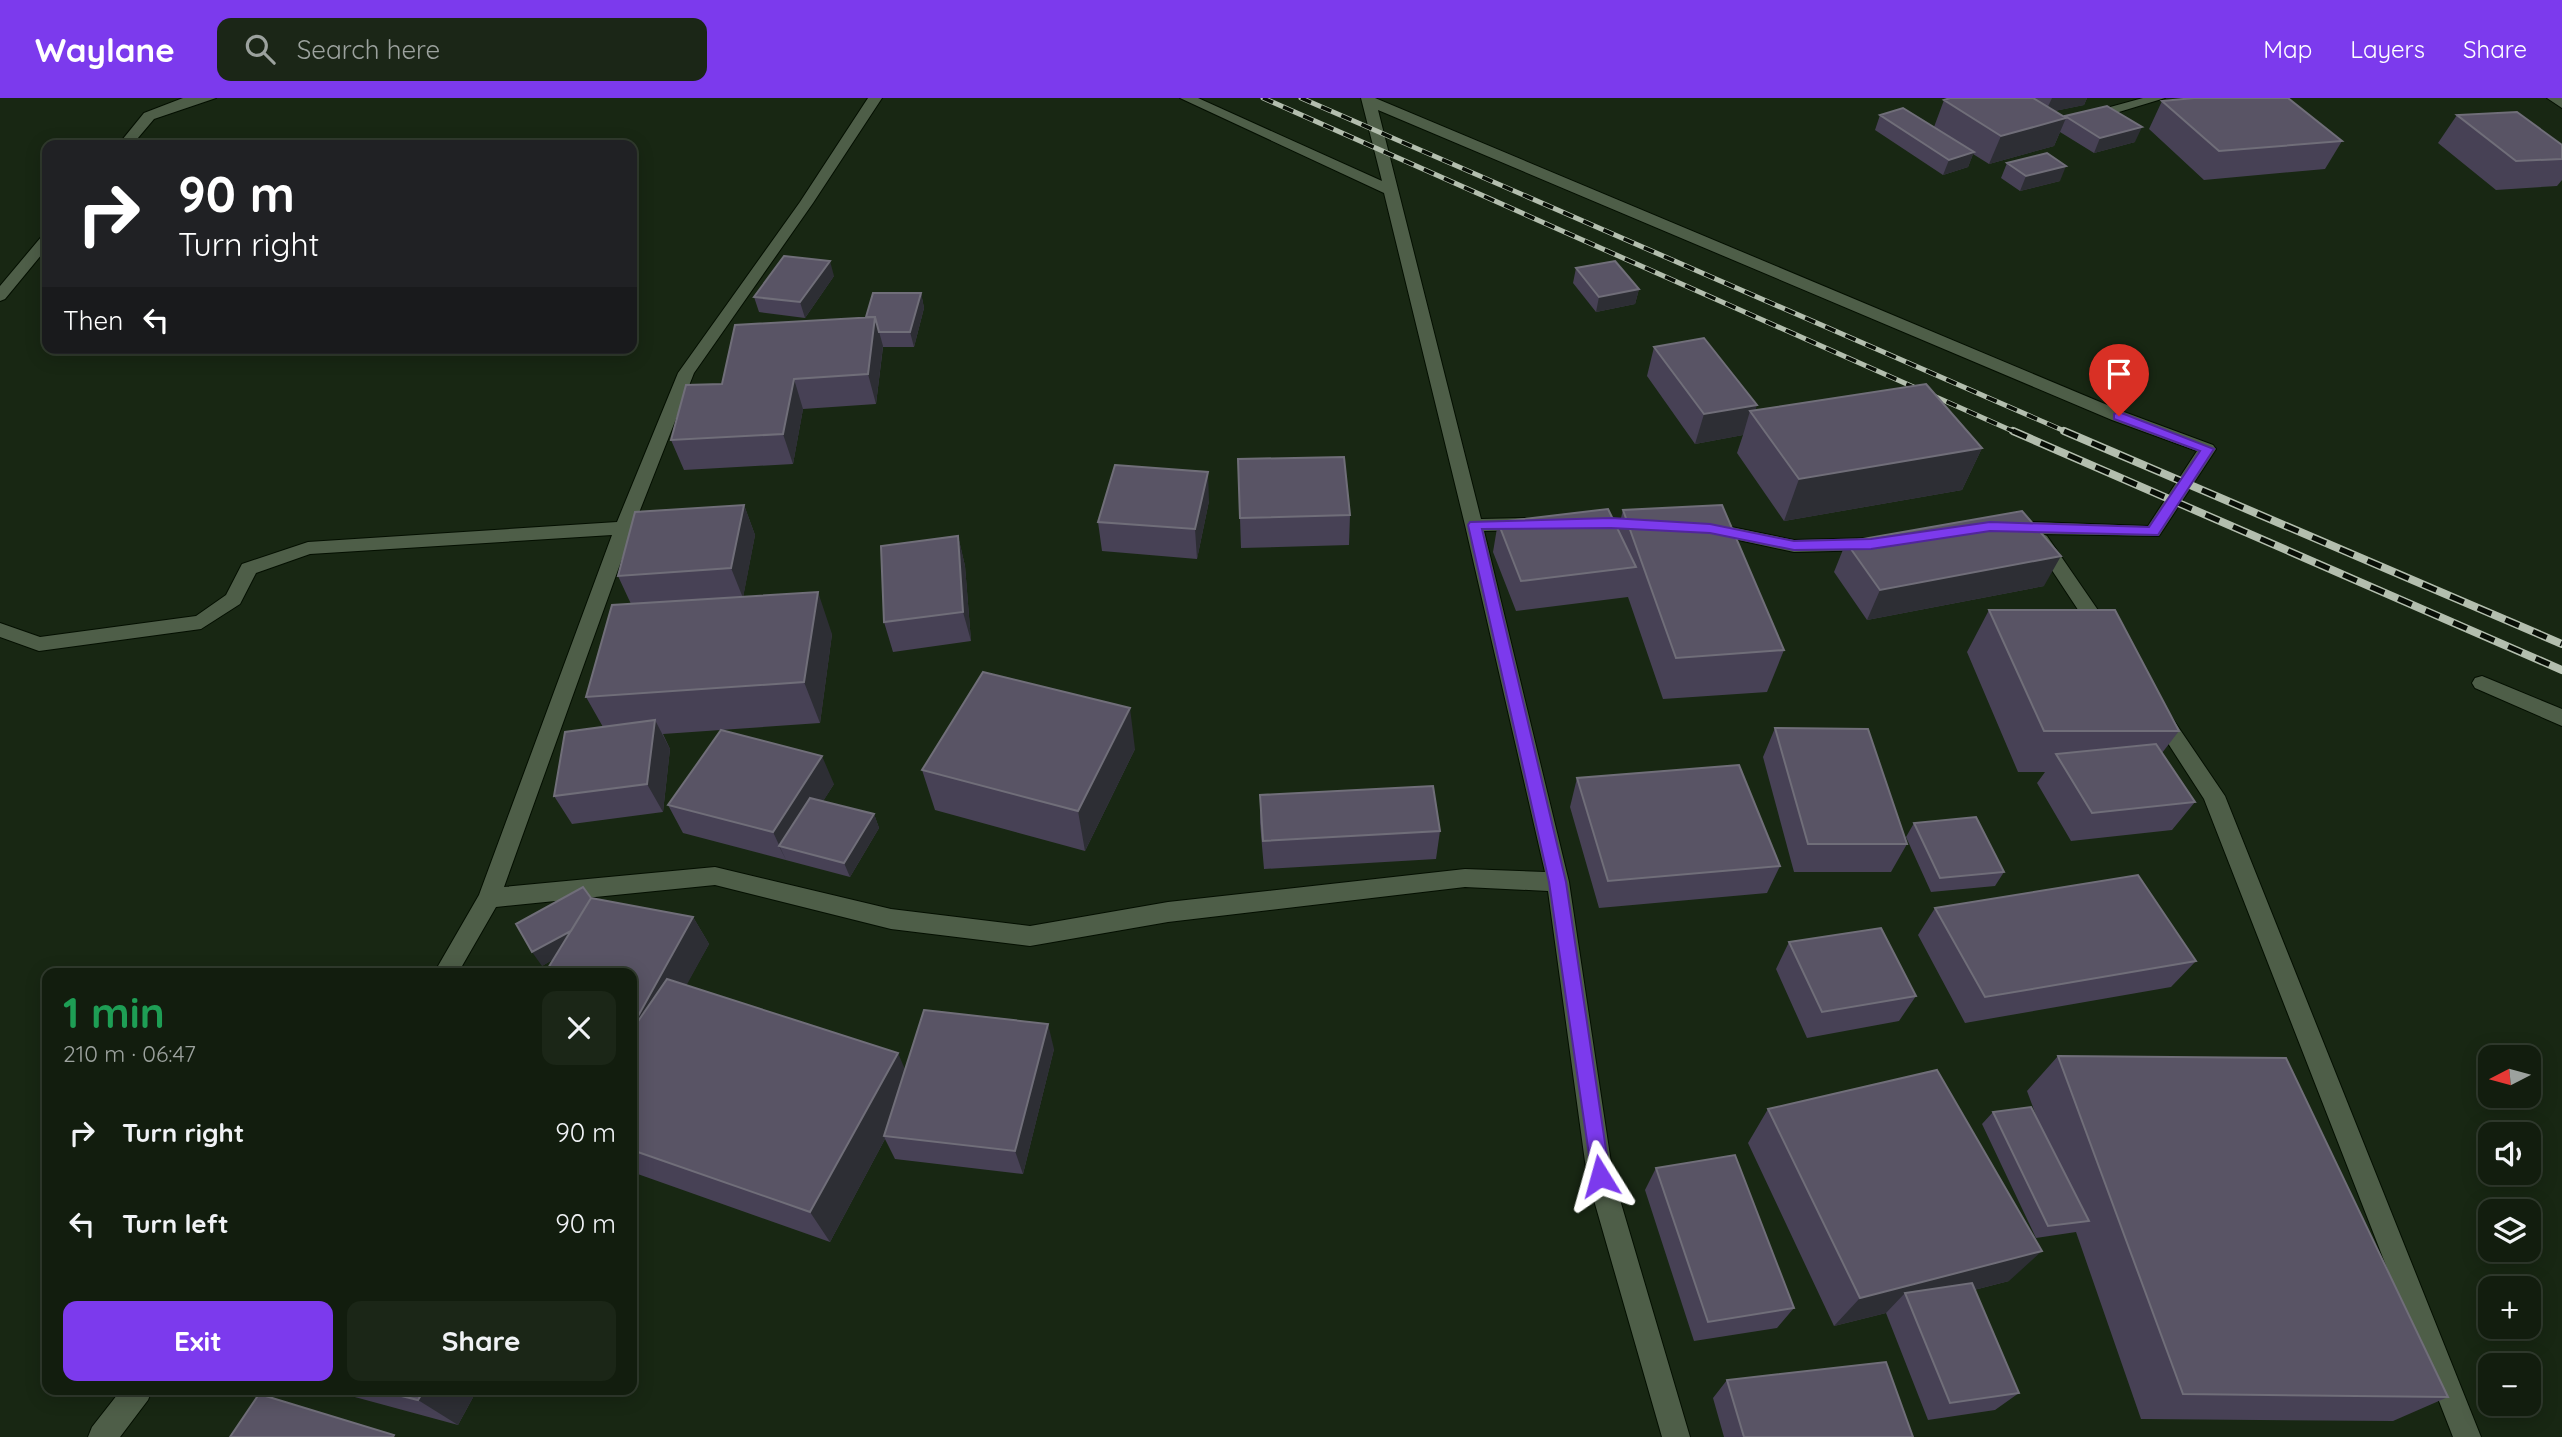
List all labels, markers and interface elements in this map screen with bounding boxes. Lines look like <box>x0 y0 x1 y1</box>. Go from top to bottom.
search box <box>217 18 707 81</box>
text: Waylane <box>35 29 175 70</box>
icon: search <box>241 30 279 68</box>
text: Search here <box>297 33 440 66</box>
text: Map <box>2263 34 2312 64</box>
text: Layers <box>2350 34 2425 64</box>
text: Share <box>2463 34 2527 64</box>
text: 90 m <box>178 163 295 224</box>
icon: right <box>63 168 154 259</box>
text: Turn right <box>178 224 319 264</box>
icon: left <box>137 301 175 339</box>
text: Then <box>63 304 123 337</box>
pin <box>2089 344 2149 416</box>
icon: arrive <box>2100 355 2138 393</box>
text: 1 min <box>63 986 165 1039</box>
button: close <box>542 991 616 1065</box>
text: 210 m · 06:47 <box>63 1039 196 1068</box>
north arrow <box>2478 1045 2541 1108</box>
map controls <box>2478 1045 2541 1416</box>
icon: right <box>63 1114 101 1152</box>
text: Turn right <box>122 1116 244 1149</box>
text: 90 m <box>555 1116 616 1149</box>
button: sound <box>2478 1122 2541 1185</box>
position arrow <box>1563 1139 1637 1213</box>
button: layers <box>2478 1199 2541 1262</box>
icon: left <box>63 1205 101 1243</box>
text: Turn left <box>122 1207 229 1240</box>
text: 90 m <box>555 1207 616 1240</box>
button: + <box>2478 1276 2541 1339</box>
button: Exit <box>63 1301 333 1381</box>
button: Share <box>347 1301 616 1381</box>
button: − <box>2478 1353 2541 1416</box>

